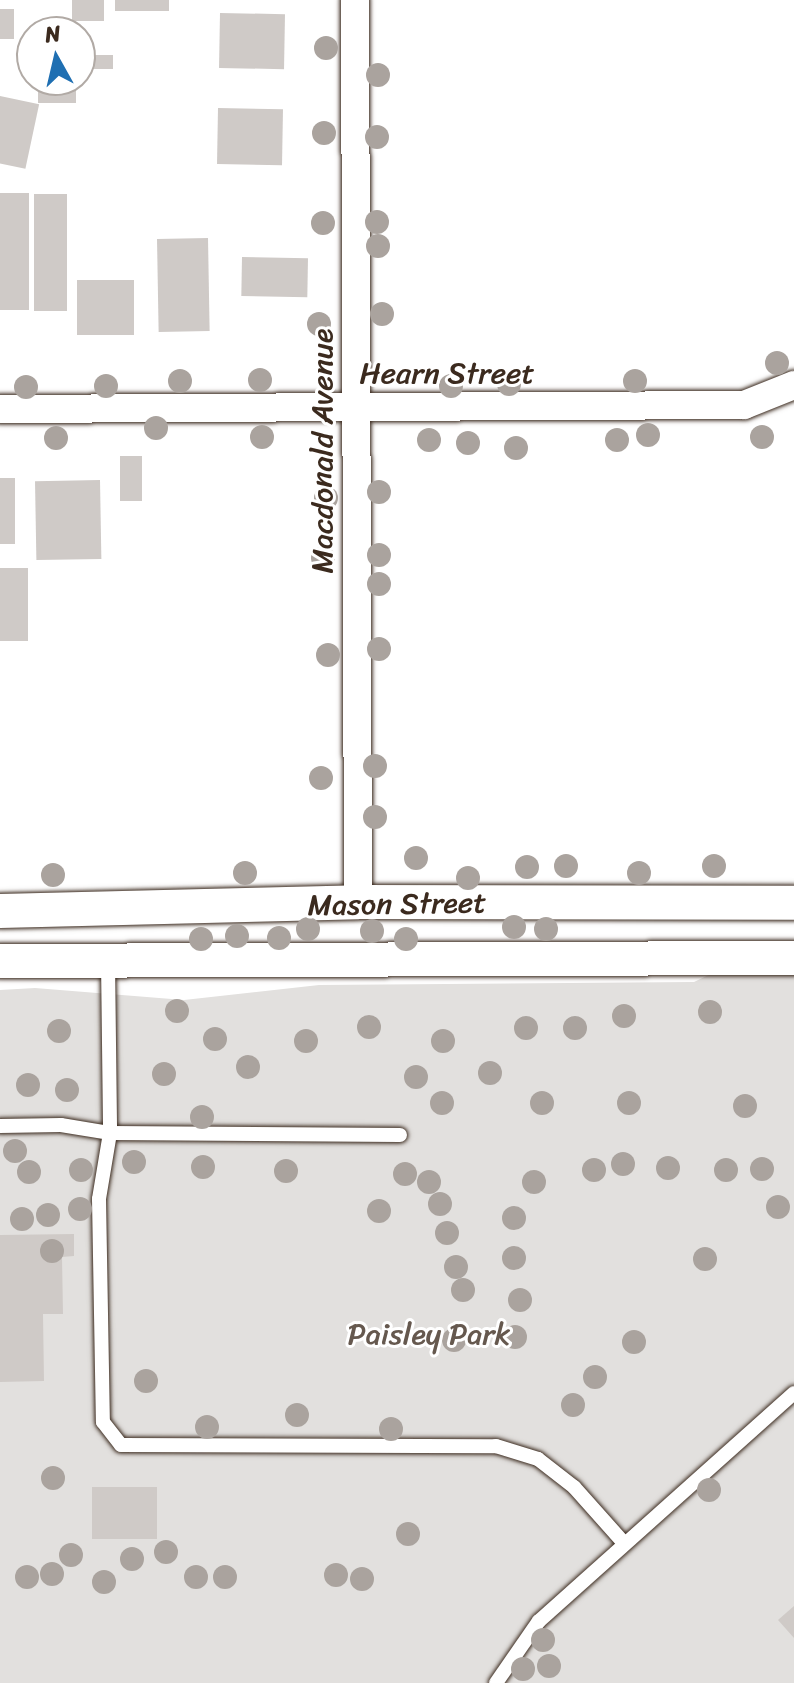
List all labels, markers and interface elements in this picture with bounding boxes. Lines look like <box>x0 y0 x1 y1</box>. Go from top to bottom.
text: N <box>43 13 63 54</box>
north arrow <box>16 16 96 96</box>
street label: Macdonald Avenue <box>304 329 340 573</box>
street label: Hearn Street <box>359 355 535 391</box>
street label: Mason Street <box>307 884 487 924</box>
park label: Paisley Park <box>347 1316 511 1352</box>

